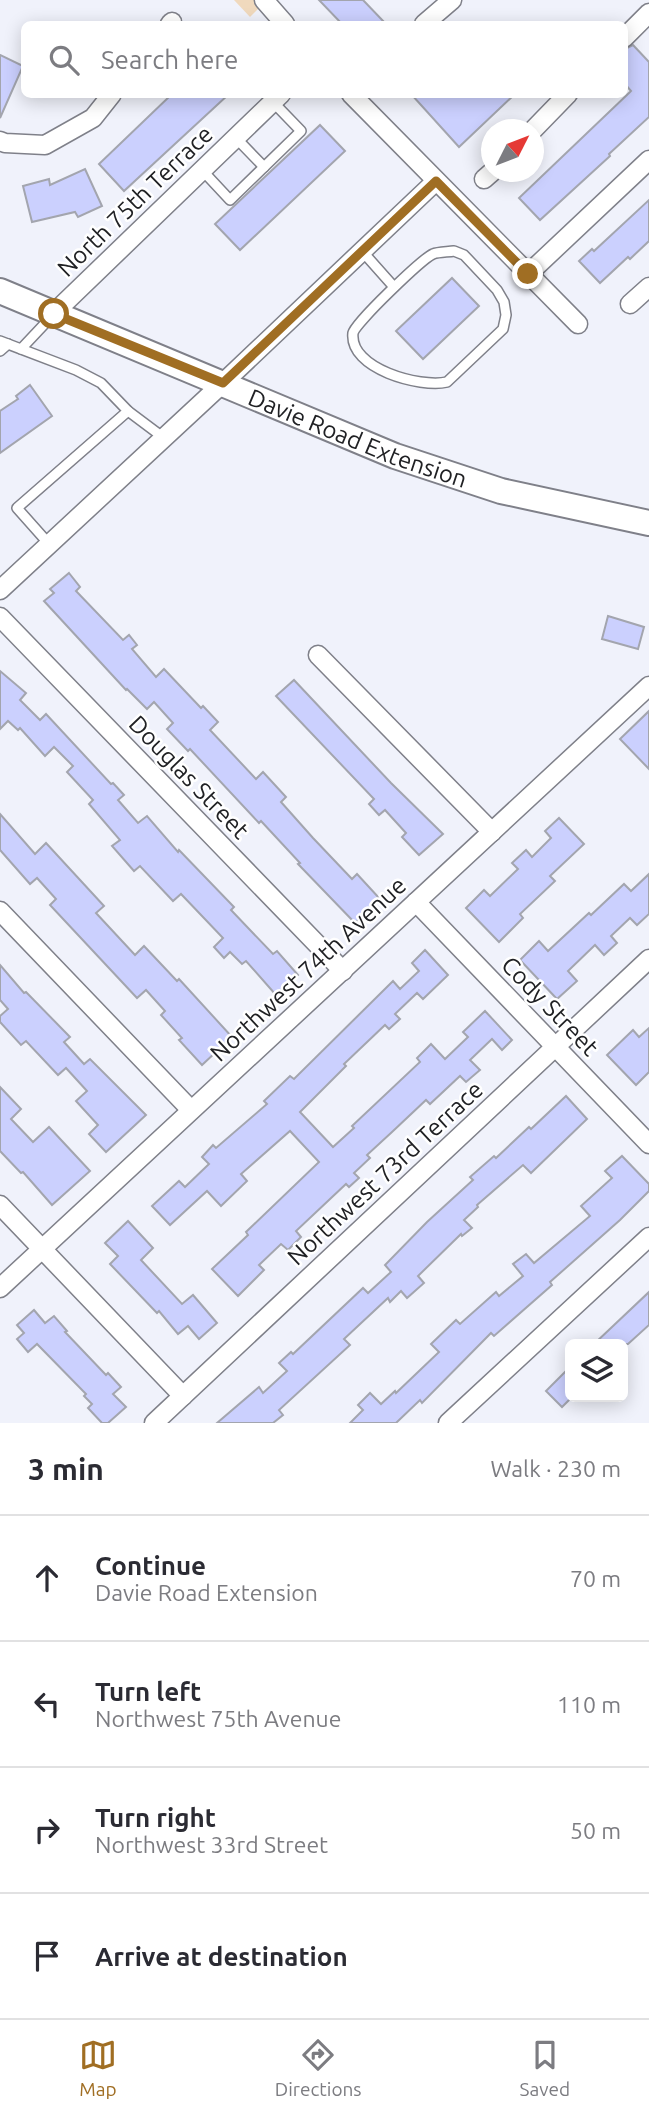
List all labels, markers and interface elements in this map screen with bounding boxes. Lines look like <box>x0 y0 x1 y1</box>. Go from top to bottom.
search box <box>21 21 628 98</box>
icon: search <box>45 41 83 79</box>
text: Search here <box>101 45 238 74</box>
north arrow <box>481 119 544 182</box>
street label: North 75th Terrace <box>52 120 218 282</box>
route end <box>512 258 543 289</box>
route start <box>38 298 69 329</box>
street label: Davie Road Extension <box>245 383 471 492</box>
street label: Douglas Street <box>124 710 255 844</box>
street label: Northwest 74th Avenue <box>205 871 411 1067</box>
street label: Cody Street <box>496 951 604 1061</box>
street label: Northwest 73rd Terrace <box>282 1076 488 1270</box>
map controls <box>565 1339 628 1402</box>
button: layers <box>565 1339 628 1402</box>
text: 3 min <box>28 1452 104 1486</box>
text: Walk · 230 m <box>490 1456 621 1481</box>
text: Continue <box>95 1551 206 1580</box>
icon: ahead <box>28 1559 66 1597</box>
text: 70 m <box>570 1566 621 1591</box>
text: Davie Road Extension <box>95 1580 318 1605</box>
text: Turn left <box>95 1677 201 1706</box>
icon: left <box>28 1685 66 1723</box>
text: 110 m <box>557 1692 621 1717</box>
text: Northwest 75th Avenue <box>95 1706 341 1731</box>
text: Turn right <box>95 1803 216 1832</box>
icon: right <box>28 1811 66 1849</box>
text: 50 m <box>570 1818 621 1843</box>
text: Northwest 33rd Street <box>95 1832 328 1857</box>
icon: arrive <box>28 1937 66 1975</box>
text: Arrive at destination <box>95 1942 348 1971</box>
tab: Map <box>79 2036 117 2100</box>
tab: Directions <box>275 2036 362 2100</box>
tab: Saved <box>519 2036 570 2100</box>

